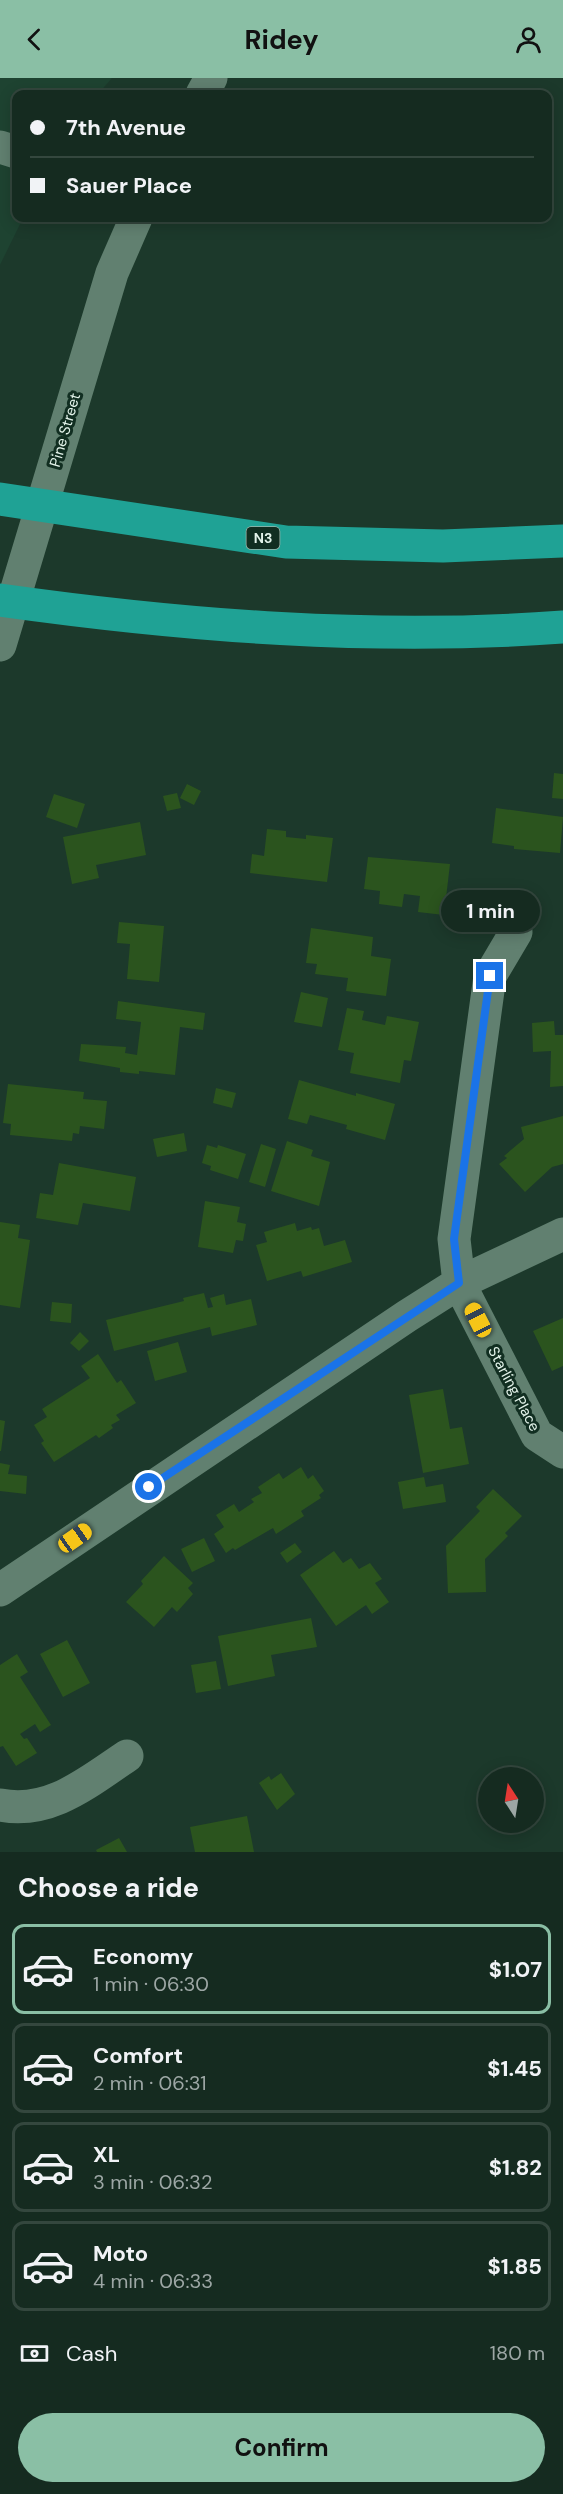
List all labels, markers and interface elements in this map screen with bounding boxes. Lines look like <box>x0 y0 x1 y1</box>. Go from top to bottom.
text: Ridey <box>244 22 319 57</box>
icon: back <box>18 23 51 56</box>
icon: person <box>512 23 545 56</box>
text: 7th Avenue <box>66 113 186 142</box>
text: Sauer Place <box>66 171 192 200</box>
street label: Pine Street <box>45 391 85 469</box>
road number: N3 <box>246 527 280 549</box>
callout: 1 min <box>440 889 540 931</box>
text: 1 min <box>466 898 515 924</box>
route end <box>476 962 503 989</box>
car <box>462 1300 494 1340</box>
street label: Starling Place <box>483 1343 545 1435</box>
route start <box>135 1473 162 1500</box>
car <box>55 1520 95 1556</box>
north arrow <box>478 1767 544 1833</box>
map controls <box>478 1767 544 1833</box>
text: Choose a ride <box>18 1870 199 1905</box>
icon: car <box>21 1942 75 1996</box>
text: Economy <box>93 1942 193 1971</box>
text: $1.07 <box>489 1955 542 1984</box>
text: 1 min · 06:30 <box>93 1971 209 1997</box>
icon: car <box>21 2041 75 2095</box>
text: Comfort <box>93 2041 183 2070</box>
text: $1.45 <box>487 2054 542 2083</box>
text: 2 min · 06:31 <box>93 2070 207 2096</box>
icon: car <box>21 2140 75 2194</box>
text: XL <box>93 2140 120 2169</box>
text: $1.82 <box>489 2153 542 2182</box>
text: 3 min · 06:32 <box>93 2169 212 2195</box>
icon: car <box>21 2239 75 2293</box>
text: Moto <box>93 2239 148 2268</box>
text: $1.85 <box>488 2252 542 2281</box>
text: 4 min · 06:33 <box>93 2268 213 2294</box>
icon: cash <box>18 2337 51 2370</box>
text: Cash <box>66 2339 117 2368</box>
text: 180 m <box>490 2340 545 2366</box>
button: Confirm <box>18 2413 545 2482</box>

